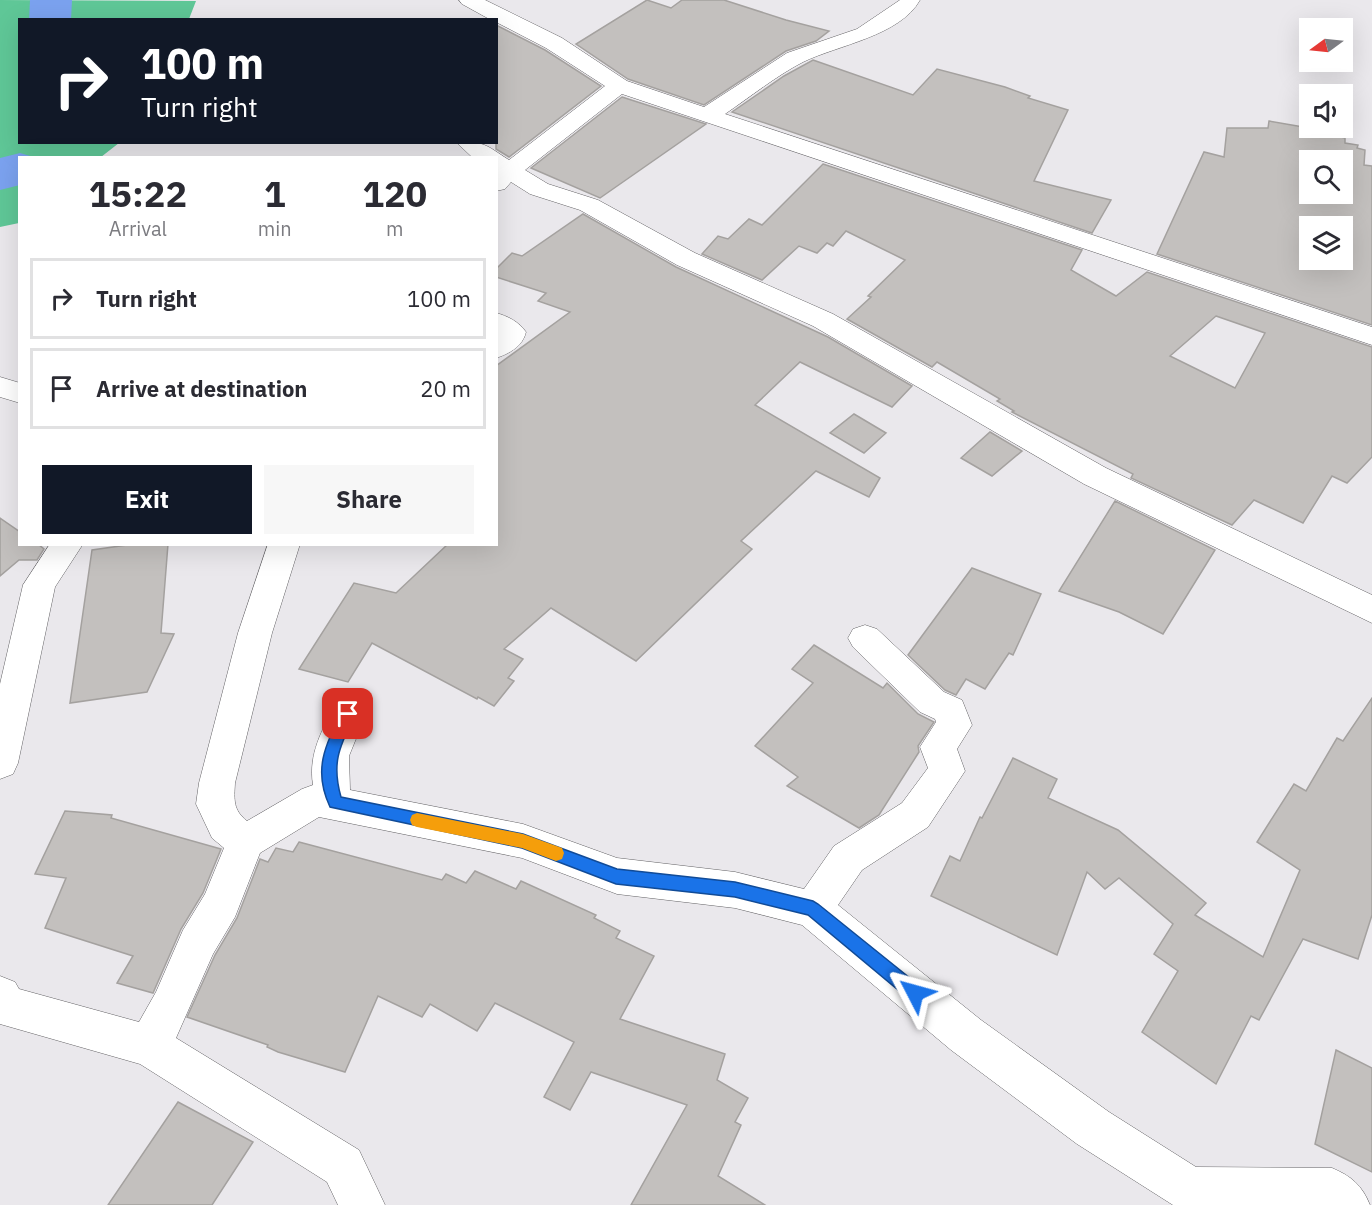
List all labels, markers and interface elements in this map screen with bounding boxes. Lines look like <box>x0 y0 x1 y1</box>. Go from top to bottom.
north arrow <box>1299 18 1353 72</box>
map controls <box>1299 18 1353 270</box>
text: 100 m <box>141 36 264 91</box>
icon: right <box>42 42 120 120</box>
button: sound <box>1299 84 1353 138</box>
text: Turn right <box>141 89 258 124</box>
button: search <box>1299 150 1353 204</box>
text: 15:22 <box>89 170 187 217</box>
text: 1 <box>264 170 286 217</box>
text: 120 <box>362 170 427 217</box>
text: Arrival <box>109 215 167 242</box>
text: min <box>258 215 292 242</box>
text: m <box>386 215 404 242</box>
button: layers <box>1299 216 1353 270</box>
icon: right <box>45 282 78 315</box>
text: Turn right <box>96 284 197 313</box>
text: 100 m <box>407 284 471 313</box>
icon: arrive <box>45 372 78 405</box>
text: Arrive at destination <box>96 374 307 403</box>
text: 20 m <box>420 374 471 403</box>
button: Exit <box>42 465 252 534</box>
button: Share <box>264 465 474 534</box>
pin <box>322 688 373 739</box>
icon: arrive <box>331 697 364 730</box>
position arrow <box>883 961 947 1025</box>

